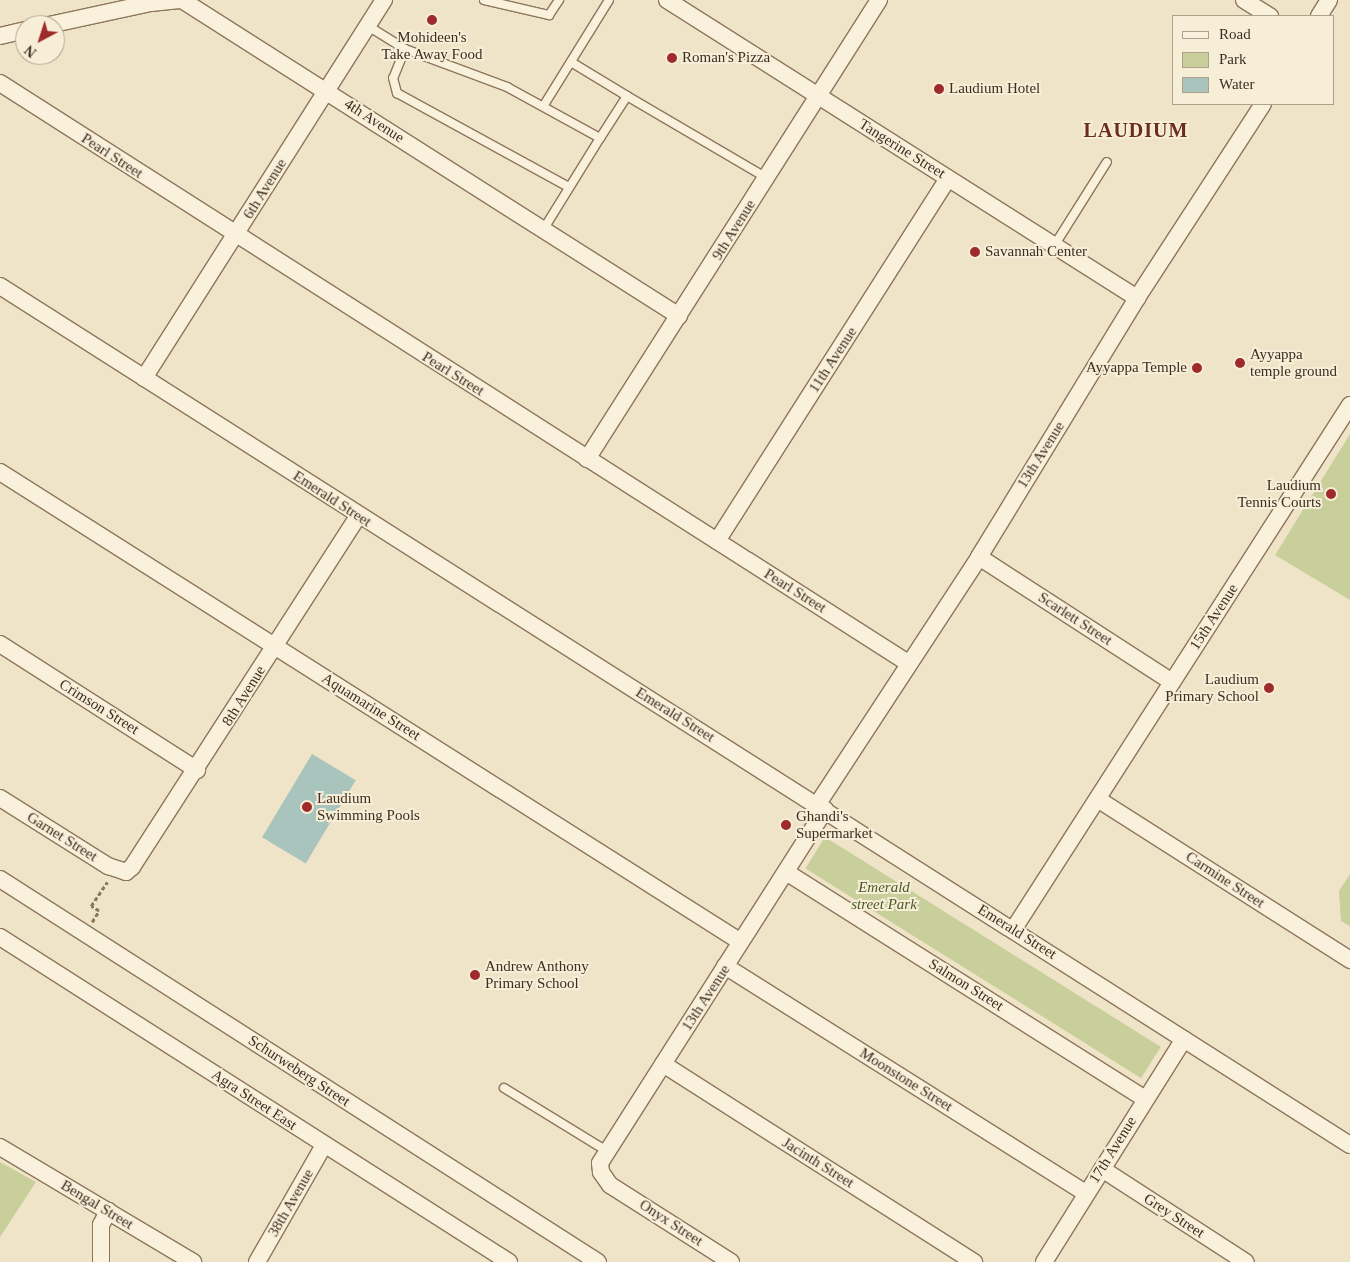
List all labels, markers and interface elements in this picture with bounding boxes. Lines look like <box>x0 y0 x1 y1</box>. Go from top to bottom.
marker: Mohideen's Take Away Food <box>426 14 438 26</box>
north arrow <box>15 15 65 65</box>
legend <box>1172 15 1335 105</box>
text: Road <box>1219 26 1251 42</box>
place label: Mohideen's Take Away Food <box>381 28 483 63</box>
text: N <box>22 42 39 60</box>
place label: Roman's Pizza <box>682 49 770 67</box>
text: Park <box>1219 51 1247 67</box>
marker: Roman's Pizza <box>666 52 678 64</box>
text: Water <box>1219 76 1254 92</box>
place label: Laudium Hotel <box>949 80 1040 98</box>
marker: Laudium Hotel <box>933 83 945 95</box>
street label: 4th Avenue <box>340 95 408 147</box>
street label: Tangerine Street <box>855 115 949 183</box>
district label: LAUDIUM <box>1083 118 1189 142</box>
street label: Pearl Street <box>78 130 146 182</box>
street label: 6th Avenue <box>239 155 291 223</box>
street label: 9th Avenue <box>708 196 760 264</box>
place label: Savannah Center <box>985 243 1087 261</box>
marker: Savannah Center <box>969 246 981 258</box>
street label: 11th Avenue <box>805 323 861 397</box>
place label: Ayyappa temple ground <box>1250 345 1337 380</box>
street label: Pearl Street <box>419 348 487 400</box>
marker: Ayyappa temple ground <box>1234 357 1246 369</box>
place label: Ayyappa Temple <box>1086 359 1187 377</box>
marker: Ayyappa Temple <box>1191 362 1203 374</box>
street label: 13th Avenue <box>1013 418 1069 492</box>
street label: Emerald Street <box>290 467 374 531</box>
place label: Laudium Tennis Courts <box>1237 476 1321 511</box>
marker: Laudium Tennis Courts <box>1325 488 1337 500</box>
street label: Pearl Street <box>761 565 829 617</box>
street label: 15th Avenue <box>1186 580 1242 654</box>
street label: Scarlett Street <box>1035 588 1115 650</box>
street label: 8th Avenue <box>218 662 270 730</box>
street label: Aquamarine Street <box>318 669 424 745</box>
place label: Laudium Primary School <box>1165 670 1259 705</box>
street label: Crimson Street <box>56 675 142 739</box>
marker: Laudium Primary School <box>1263 682 1275 694</box>
street label: Emerald Street <box>632 684 718 746</box>
place label: Laudium Swimming Pools <box>317 789 420 824</box>
marker: Laudium Swimming Pools <box>301 801 313 813</box>
place label: Ghandi's Supermarket <box>796 807 873 842</box>
street label: Garnet Street <box>24 808 100 866</box>
marker: Ghandi's Supermarket <box>780 819 792 831</box>
street label: Carmine Street <box>1182 848 1268 912</box>
park label: Emerald street Park <box>851 878 917 913</box>
street label: Emerald Street <box>974 901 1060 963</box>
street label: Salmon Street <box>925 955 1007 1015</box>
place label: Andrew Anthony Primary School <box>485 957 590 992</box>
street label: 13th Avenue <box>678 961 734 1035</box>
marker: Andrew Anthony Primary School <box>469 969 481 981</box>
street label: Schurweberg Street <box>245 1031 353 1111</box>
street label: Moonstone Street <box>856 1044 956 1116</box>
street label: Agra Street East <box>208 1066 300 1134</box>
street label: 17th Avenue <box>1085 1113 1141 1187</box>
street label: Jacinth Street <box>779 1134 857 1192</box>
street label: 38th Avenue <box>264 1166 318 1240</box>
street label: Bengal Street <box>58 1176 136 1234</box>
street label: Grey Street <box>1140 1190 1208 1242</box>
street label: Onyx Street <box>636 1196 706 1250</box>

